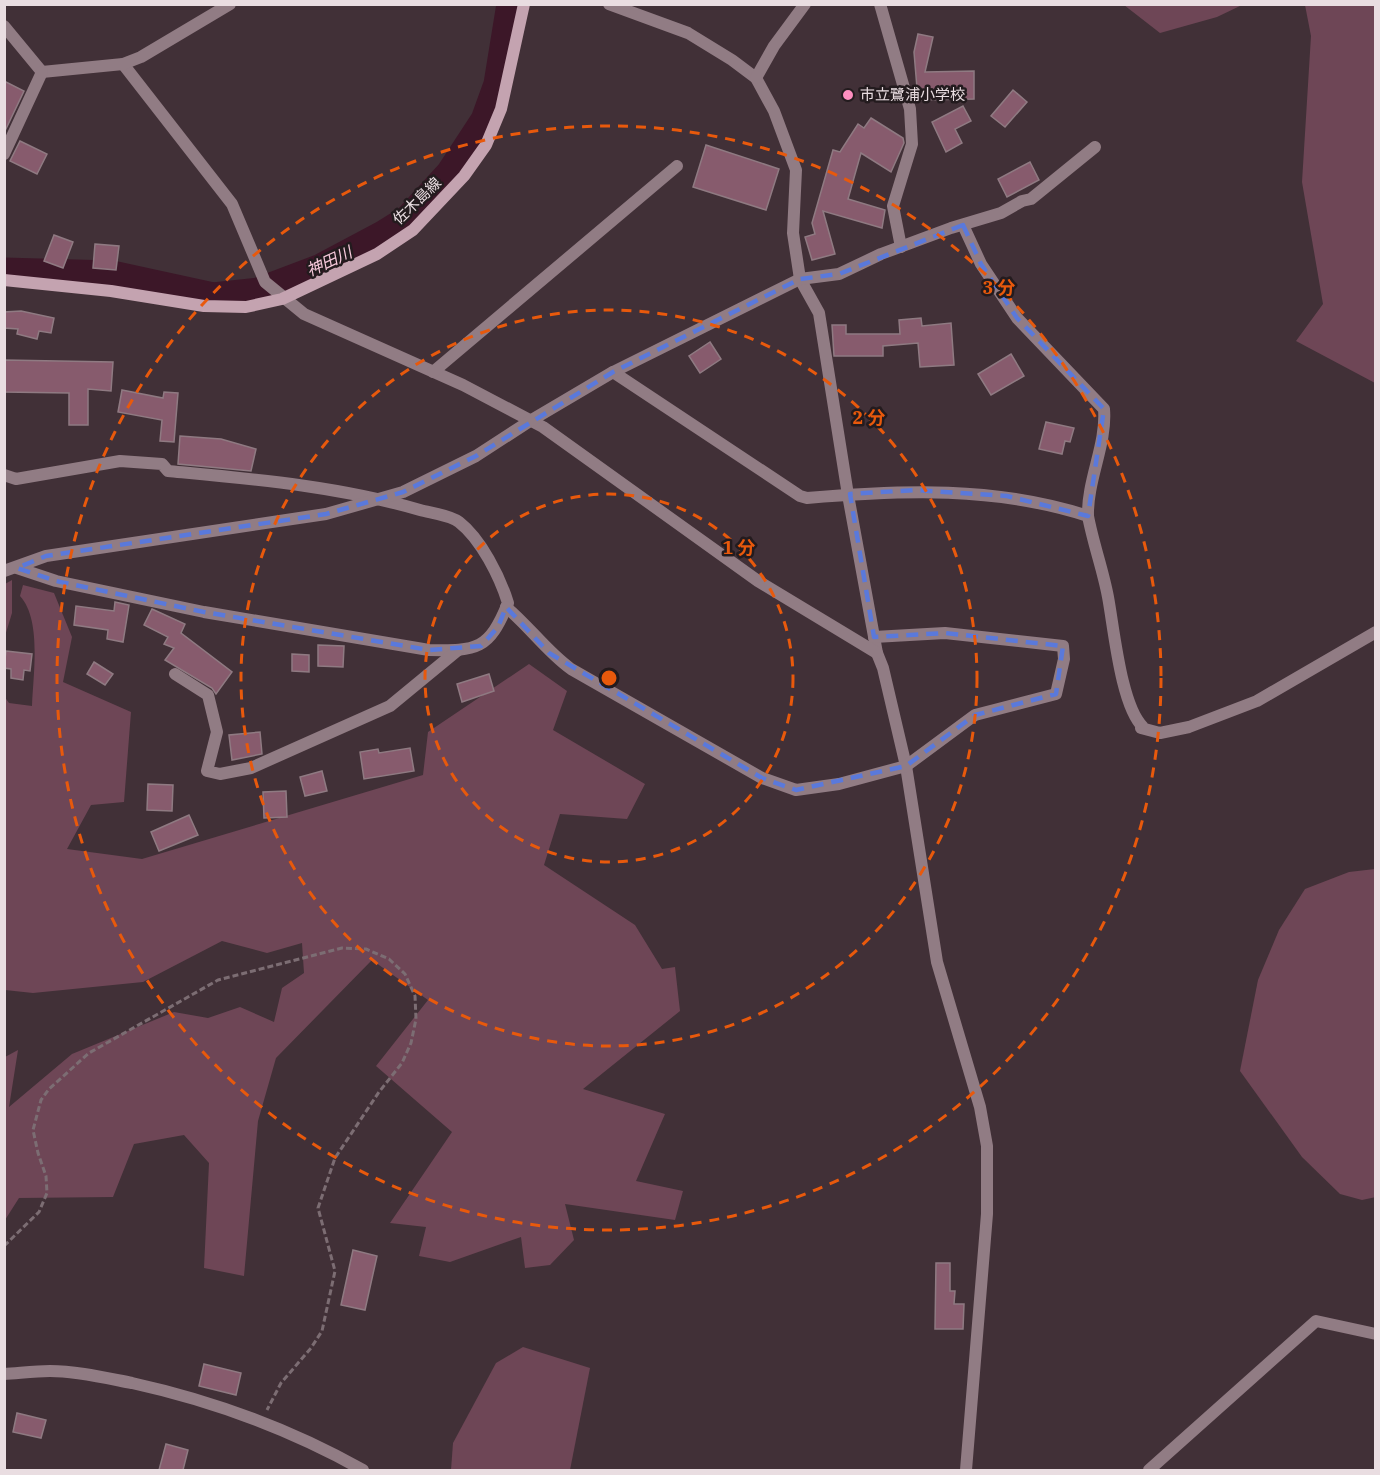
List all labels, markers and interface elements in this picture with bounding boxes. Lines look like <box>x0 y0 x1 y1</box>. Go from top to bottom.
place label: 市立鷺浦小学校 <box>860 85 965 104</box>
marker: 市立鷺浦小学校 <box>841 88 855 102</box>
street label: 佐木島線 <box>388 173 445 228</box>
water label: 神田川 <box>303 241 357 280</box>
text: 3 分 <box>983 276 1015 299</box>
text: 2 分 <box>853 406 885 429</box>
text: 1 分 <box>723 536 755 559</box>
centre of rings <box>599 668 619 688</box>

